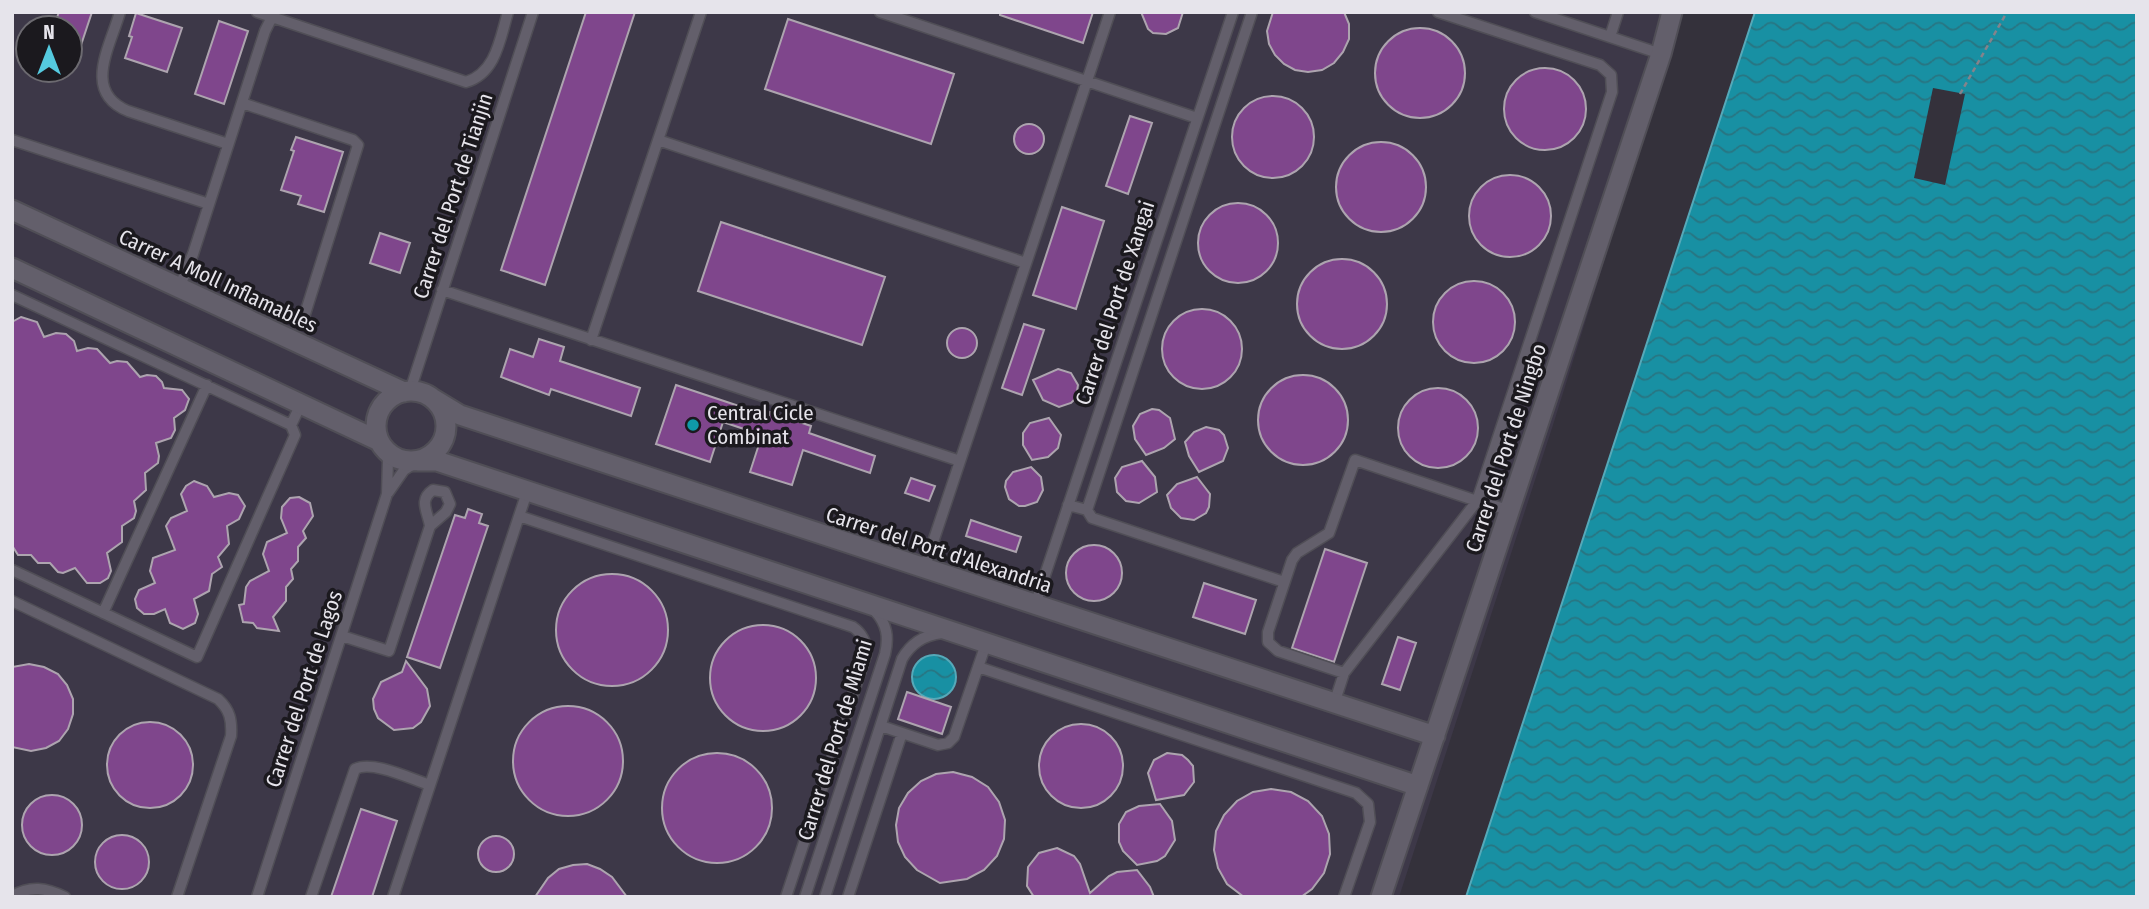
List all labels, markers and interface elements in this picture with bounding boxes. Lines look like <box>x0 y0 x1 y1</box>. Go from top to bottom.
north arrow <box>14 14 84 84</box>
text: N <box>43 21 55 44</box>
street label: Carrer del Port de Tianjin <box>407 90 499 302</box>
street label: Carrer del Port de Xangai <box>1070 198 1160 408</box>
street label: Carrer A Moll Inflamables <box>115 224 321 338</box>
street label: Carrer del Port de Ningbo <box>1460 340 1552 556</box>
place label: Central Cicle Combinat <box>707 400 814 450</box>
marker: Central Cicle Combinat <box>685 417 701 433</box>
street label: Carrer del Port d'Alexandria <box>823 501 1055 599</box>
street label: Carrer del Port de Lagos <box>260 587 348 791</box>
street label: Carrer del Port de Miami <box>792 636 878 844</box>

